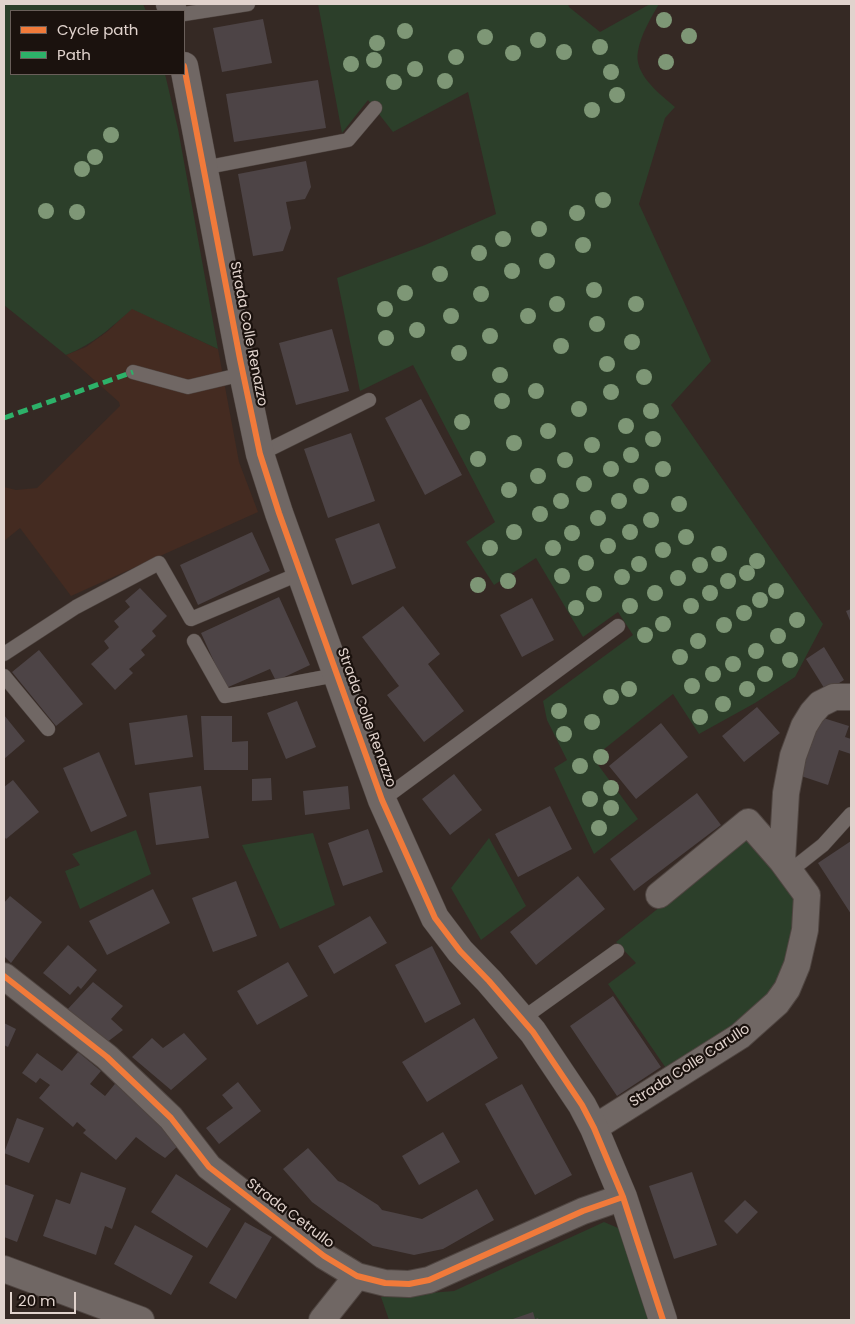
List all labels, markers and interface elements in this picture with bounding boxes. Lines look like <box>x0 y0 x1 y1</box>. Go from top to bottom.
legend <box>10 10 185 75</box>
text: Cycle path <box>57 19 138 40</box>
text: Path <box>57 44 91 65</box>
street label: Strada Colle Renazzo <box>226 260 270 408</box>
street label: Strada Colle Renazzo <box>333 646 399 790</box>
street label: Strada Colle Carullo <box>627 1021 753 1111</box>
street label: Strada Cetrullo <box>243 1176 337 1252</box>
scale bar <box>12 1282 79 1314</box>
text: 20 m <box>18 1290 56 1311</box>

